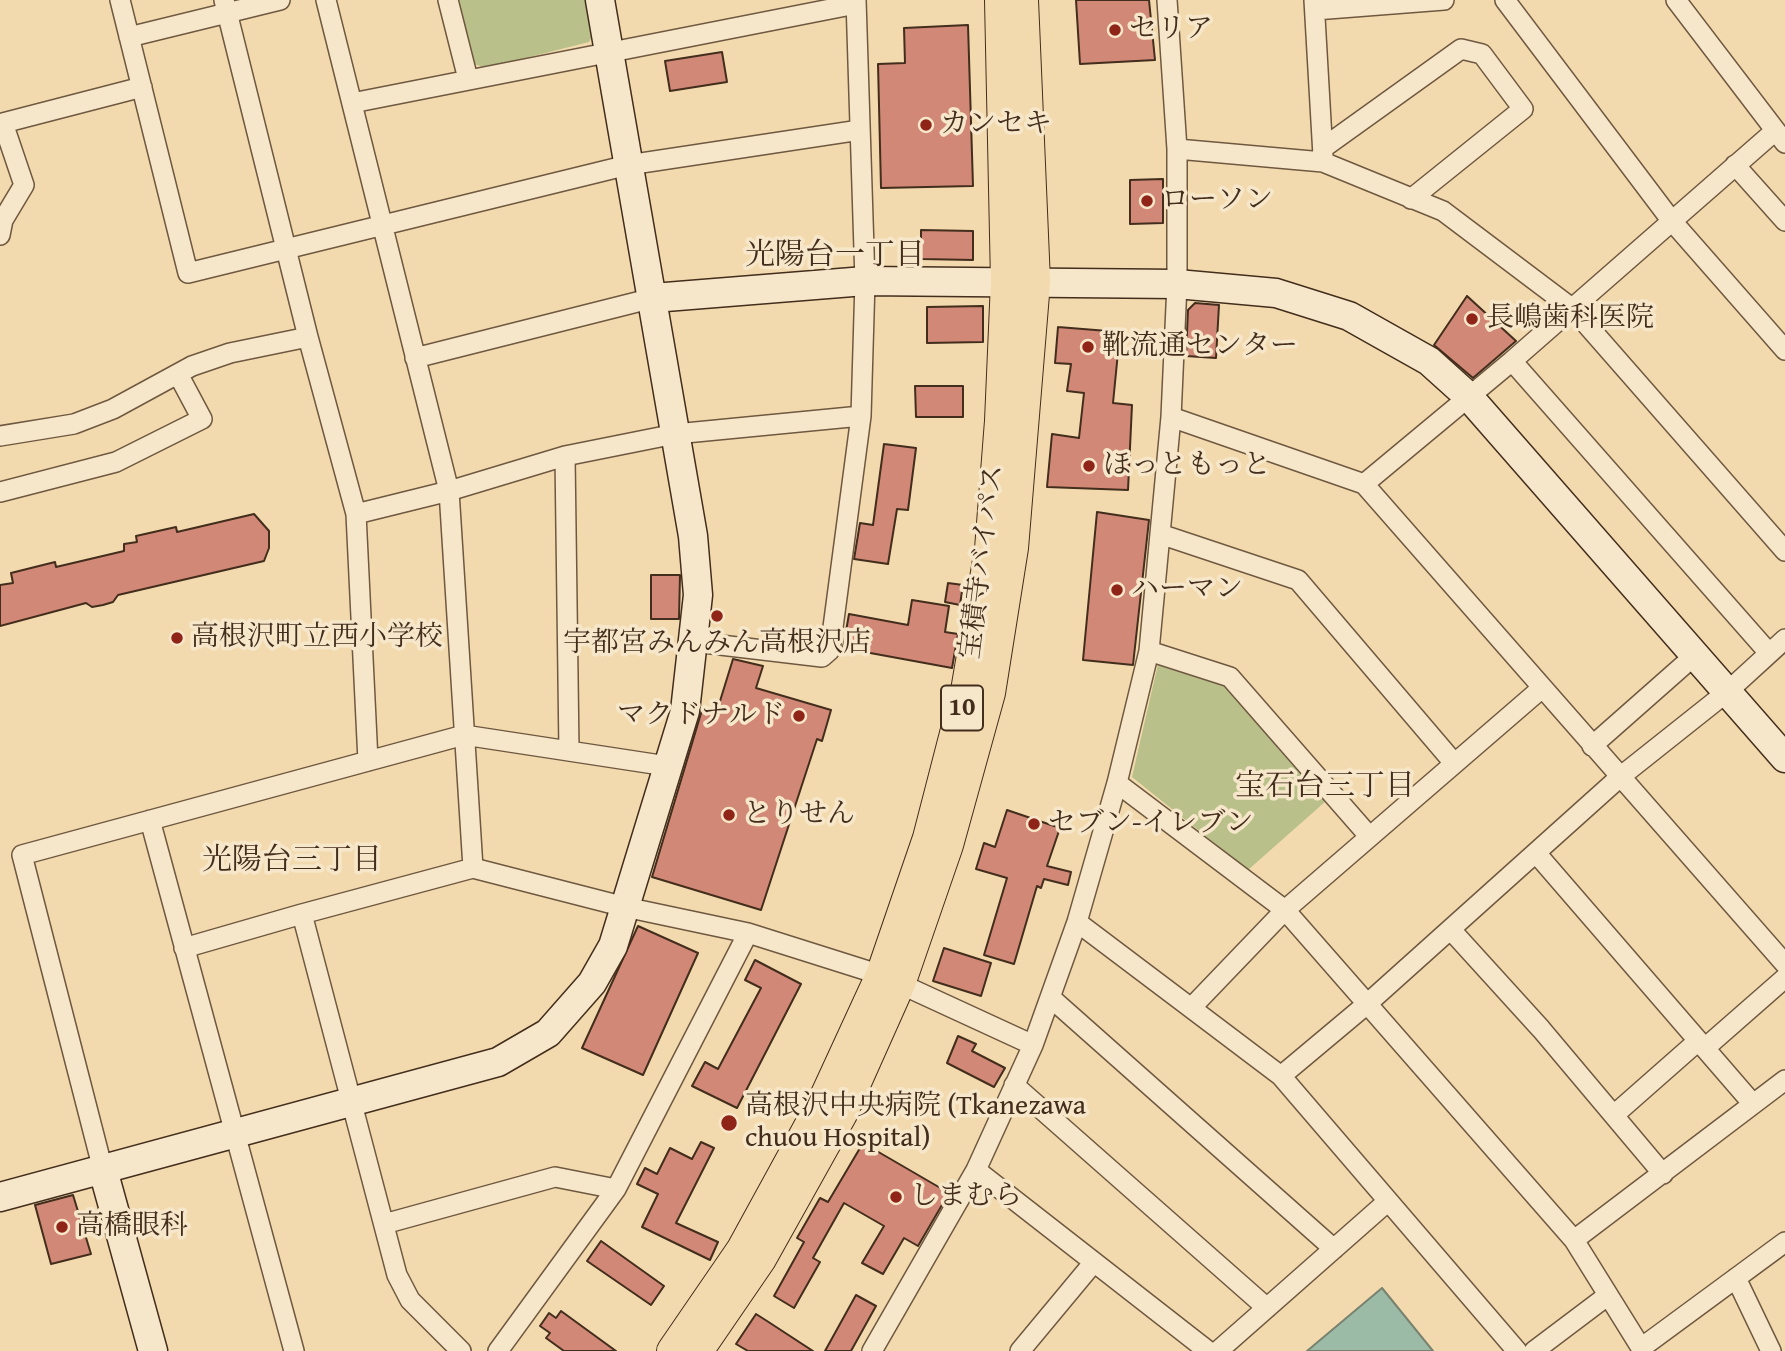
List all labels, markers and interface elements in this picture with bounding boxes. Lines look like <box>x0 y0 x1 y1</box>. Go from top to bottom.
place label: セリア <box>1129 13 1213 47</box>
marker: セリア <box>1107 22 1123 38</box>
place label: カンセキ <box>940 108 1052 142</box>
marker: カンセキ <box>918 117 934 133</box>
place label: ローソン <box>1161 184 1273 218</box>
marker: ローソン <box>1139 193 1155 209</box>
district label: 光陽台一丁目 <box>745 238 925 274</box>
place label: 長嶋歯科医院 <box>1486 302 1654 336</box>
marker: 長嶋歯科医院 <box>1464 311 1480 327</box>
place label: 靴流通センター <box>1102 330 1298 364</box>
marker: 靴流通センター <box>1080 339 1096 355</box>
place label: ほっともっと <box>1103 449 1271 483</box>
marker: ほっともっと <box>1081 458 1097 474</box>
street label: 宝積寺バイパス <box>954 463 1012 661</box>
place label: ハーマン <box>1131 573 1243 607</box>
marker: ハーマン <box>1109 582 1125 598</box>
marker: 宇都宮みんみん高根沢店 <box>709 608 725 624</box>
place label: 高根沢町立西小学校 <box>191 621 443 655</box>
place label: 宇都宮みんみん高根沢店 <box>563 627 871 661</box>
marker: 高根沢町立西小学校 <box>169 630 185 646</box>
road number: 10 <box>941 686 983 730</box>
place label: マクドナルド <box>617 699 785 733</box>
marker: マクドナルド <box>791 708 807 724</box>
district label: 宝石台三丁目 <box>1235 769 1415 805</box>
place label: とりせん <box>743 798 855 832</box>
marker: とりせん <box>721 807 737 823</box>
place label: セブン-イレブン <box>1048 807 1254 841</box>
marker: セブン-イレブン <box>1026 816 1042 832</box>
district label: 光陽台三丁目 <box>202 843 382 879</box>
place label: 高根沢中央病院 (Tkanezawa chuou Hospital) <box>745 1090 1086 1156</box>
marker: 高根沢中央病院 (Tkanezawa chuou Hospital) <box>719 1113 739 1133</box>
place label: しまむら <box>910 1180 1022 1214</box>
marker: しまむら <box>888 1189 904 1205</box>
place label: 高橋眼科 <box>76 1210 188 1244</box>
marker: 高橋眼科 <box>54 1219 70 1235</box>

